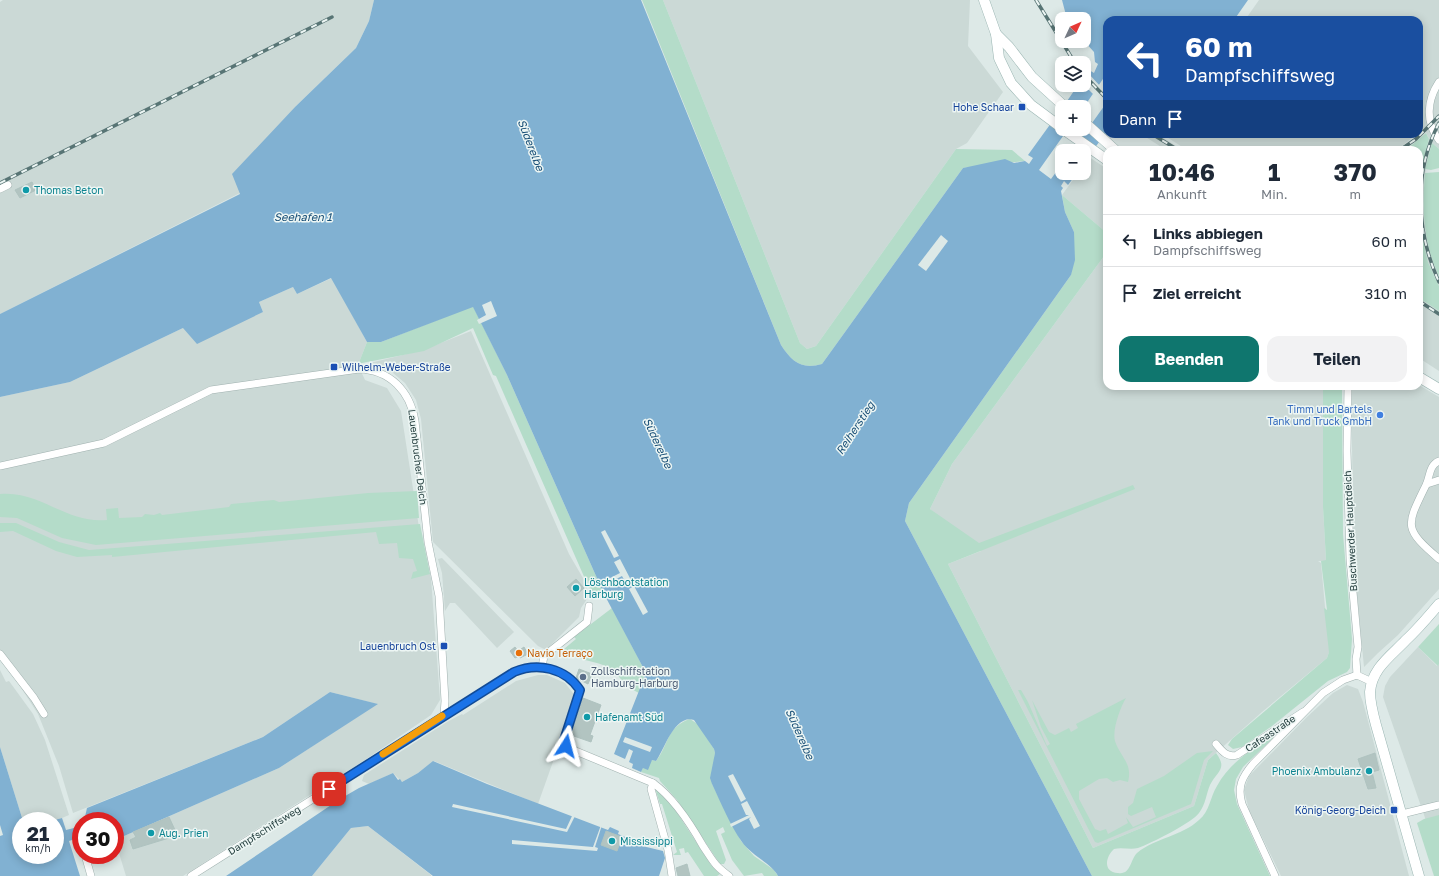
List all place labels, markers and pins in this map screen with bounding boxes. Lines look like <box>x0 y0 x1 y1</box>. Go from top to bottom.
place label: Hohe Schaar <box>953 101 1014 113</box>
marker: Hohe Schaar <box>1017 102 1027 112</box>
place label: Thomas Beton <box>34 184 103 196</box>
marker: Thomas Beton <box>21 185 31 195</box>
place label: Wilhelm-Weber-Straße <box>342 361 451 373</box>
marker: Wilhelm-Weber-Straße <box>329 362 339 372</box>
place label: Timm und Bartels Tank und Truck GmbH <box>1267 403 1372 427</box>
marker: Timm und Bartels Tank und Truck GmbH <box>1375 410 1385 420</box>
place label: Löschbootstation Harburg <box>584 576 668 600</box>
marker: Löschbootstation Harburg <box>571 583 581 593</box>
place label: Lauenbruch Ost <box>360 640 436 652</box>
marker: Lauenbruch Ost <box>439 641 449 651</box>
place label: Navio Terraço <box>527 647 593 659</box>
marker: Navio Terraço <box>514 648 524 658</box>
place label: Zollschiffstation Hamburg-Harburg <box>591 665 678 689</box>
marker: Zollschiffstation Hamburg-Harburg <box>578 672 588 682</box>
place label: Hafenamt Süd <box>595 711 663 723</box>
marker: Hafenamt Süd <box>582 712 592 722</box>
place label: Phoenix Ambulanz <box>1272 765 1361 777</box>
marker: Phoenix Ambulanz <box>1364 766 1374 776</box>
pin <box>312 772 346 806</box>
place label: König-Georg-Deich <box>1295 804 1386 816</box>
marker: König-Georg-Deich <box>1389 805 1399 815</box>
place label: Aug. Prien <box>159 827 208 839</box>
marker: Aug. Prien <box>146 828 156 838</box>
place label: Mississippi <box>620 835 673 847</box>
marker: Mississippi <box>607 836 617 846</box>

